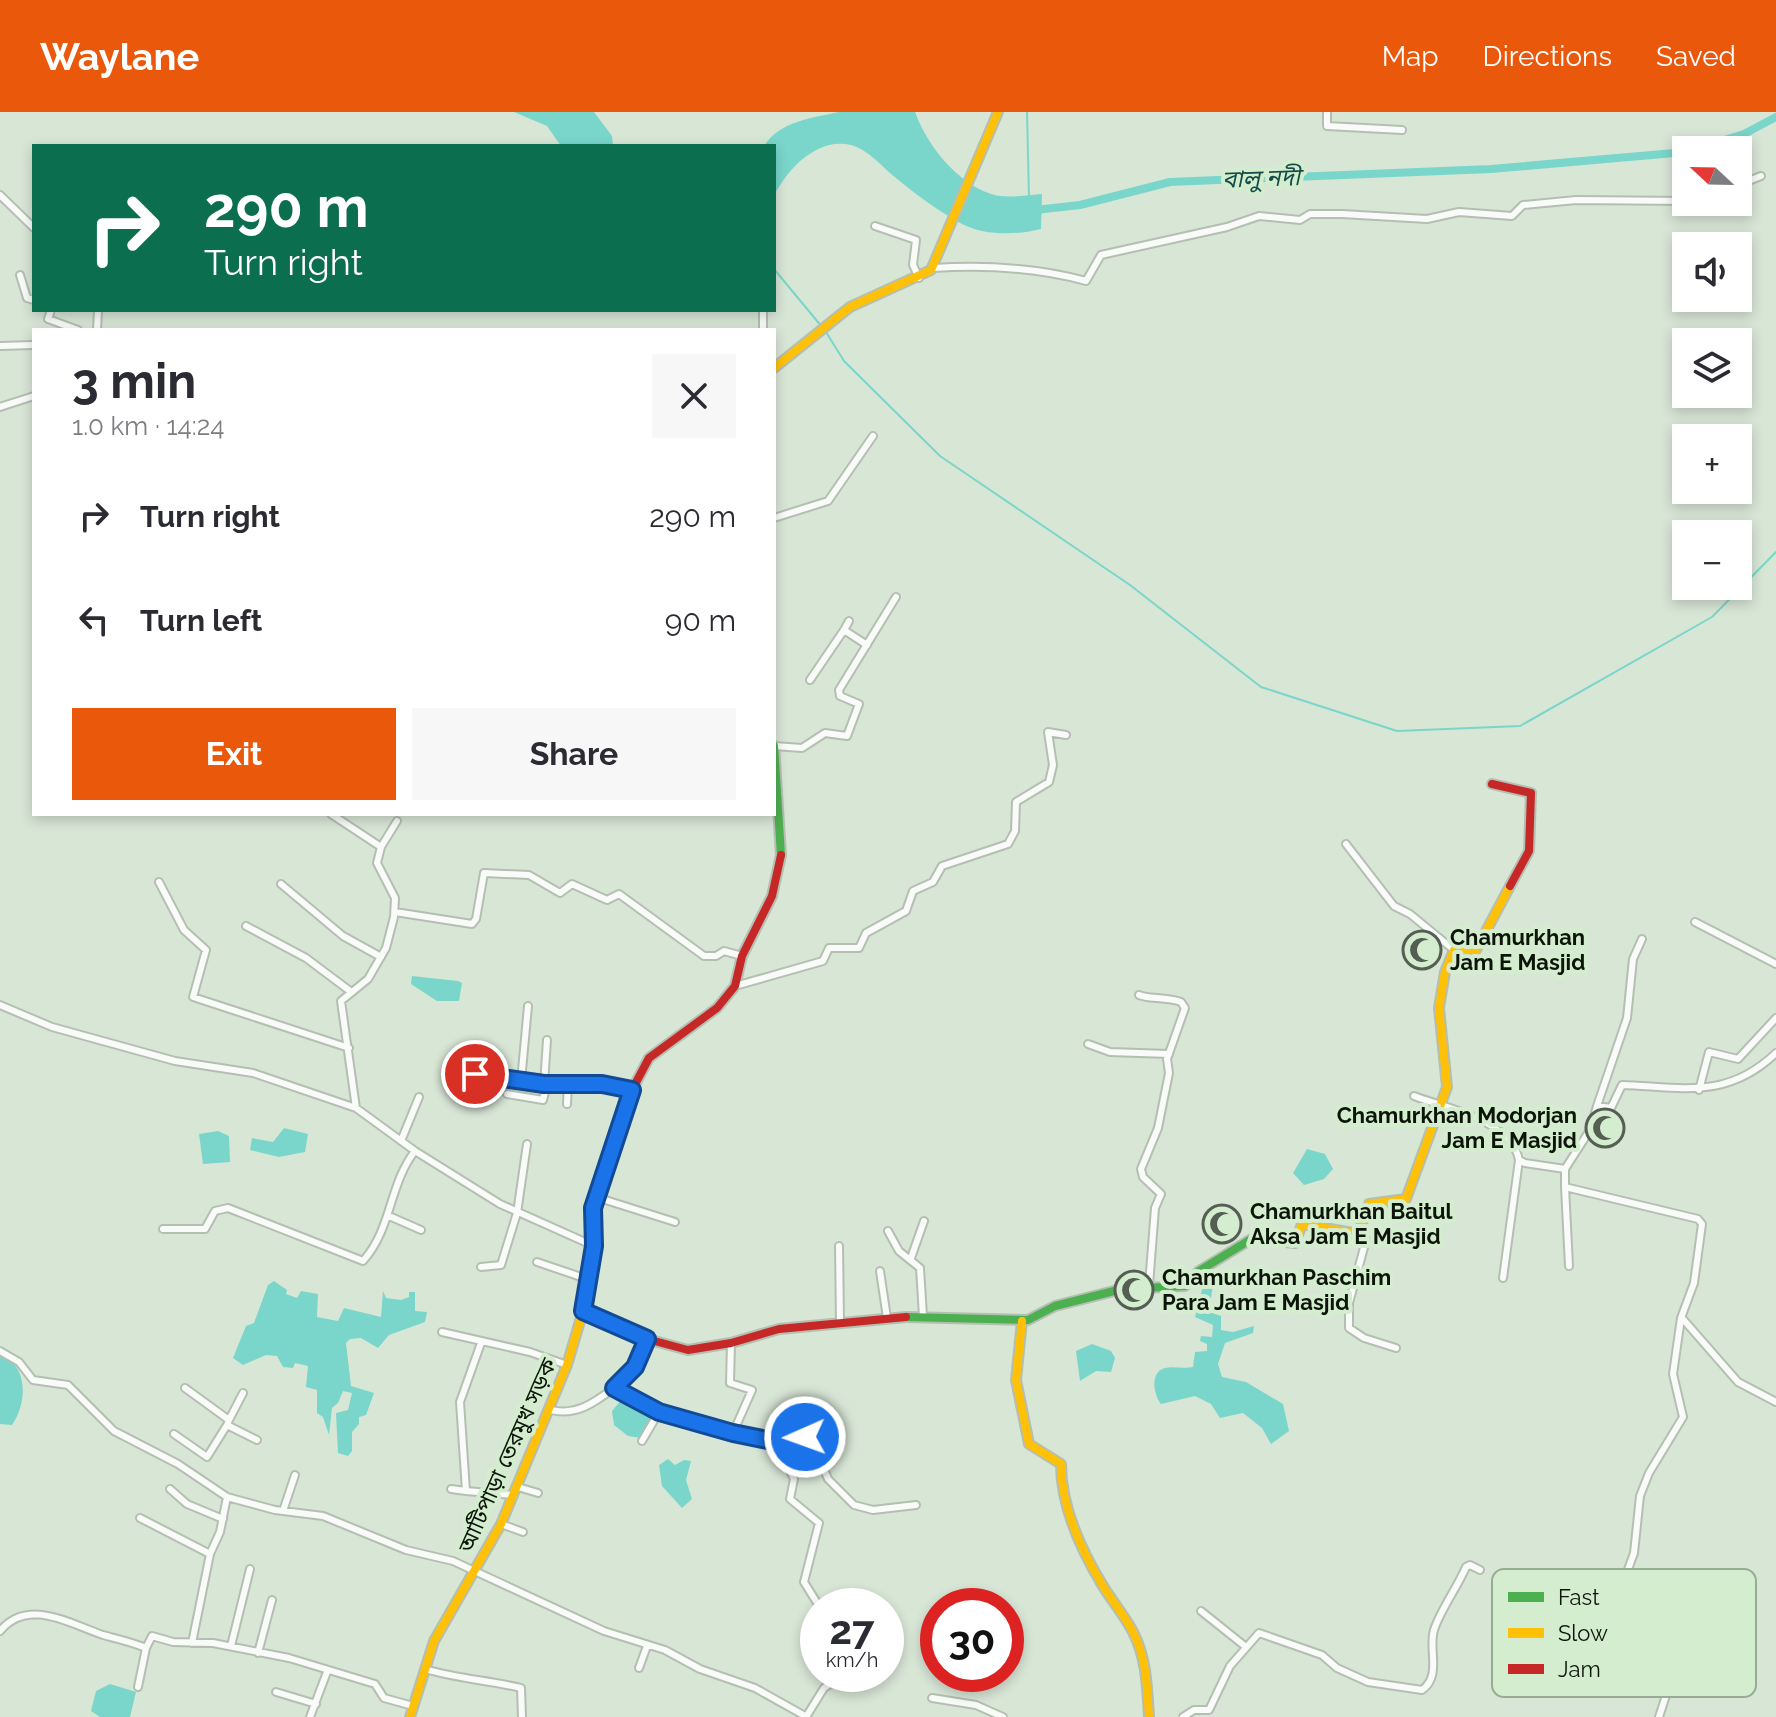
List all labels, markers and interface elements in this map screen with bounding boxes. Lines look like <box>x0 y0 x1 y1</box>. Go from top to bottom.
text: Waylane <box>40 34 199 79</box>
text: Map <box>1382 40 1439 73</box>
text: Directions <box>1483 40 1612 73</box>
text: Saved <box>1656 40 1736 73</box>
north arrow <box>1672 136 1752 216</box>
map controls <box>1672 136 1752 600</box>
water label: বালু নদী <box>1221 162 1305 194</box>
text: 290 m <box>204 174 369 240</box>
icon: right <box>72 176 176 280</box>
button: sound <box>1672 232 1752 312</box>
text: Turn right <box>204 241 363 283</box>
button: layers <box>1672 328 1752 408</box>
text: 3 min <box>72 353 196 409</box>
button: close <box>652 354 736 438</box>
text: 1.0 km · 14:24 <box>72 411 224 441</box>
button: + <box>1672 424 1752 504</box>
icon: right <box>72 494 116 538</box>
text: Turn right <box>140 499 280 534</box>
text: 290 m <box>649 499 736 534</box>
button: − <box>1672 520 1752 600</box>
icon: left <box>72 598 116 642</box>
text: Turn left <box>140 603 262 638</box>
text: 90 m <box>665 603 736 638</box>
button: Exit <box>72 708 396 800</box>
button: Share <box>412 708 736 800</box>
place label: Chamurkhan Jam E Masjid <box>1450 924 1585 975</box>
mosque icon: Chamurkhan Jam E Masjid <box>1401 929 1443 971</box>
pin <box>441 1040 509 1108</box>
icon: arrive <box>453 1052 497 1096</box>
place label: Chamurkhan Modorjan Jam E Masjid <box>1337 1102 1577 1153</box>
mosque icon: Chamurkhan Modorjan Jam E Masjid <box>1584 1107 1626 1149</box>
place label: Chamurkhan Baitul Aksa Jam E Masjid <box>1250 1198 1454 1249</box>
mosque icon: Chamurkhan Baitul Aksa Jam E Masjid <box>1201 1203 1243 1245</box>
place label: Chamurkhan Paschim Para Jam E Masjid <box>1162 1264 1391 1315</box>
mosque icon: Chamurkhan Paschim Para Jam E Masjid <box>1113 1269 1155 1311</box>
street label: আটিপাড়া তেরমুখ সড়ক <box>452 1354 562 1557</box>
position arrow <box>763 1395 847 1479</box>
legend <box>1492 1569 1756 1697</box>
text: Fast <box>1558 1584 1600 1610</box>
speed limit sign: 30 <box>920 1588 1024 1692</box>
text: 27 <box>829 1606 874 1653</box>
text: Slow <box>1558 1620 1608 1646</box>
text: km/h <box>826 1648 878 1672</box>
text: Jam <box>1558 1656 1601 1682</box>

